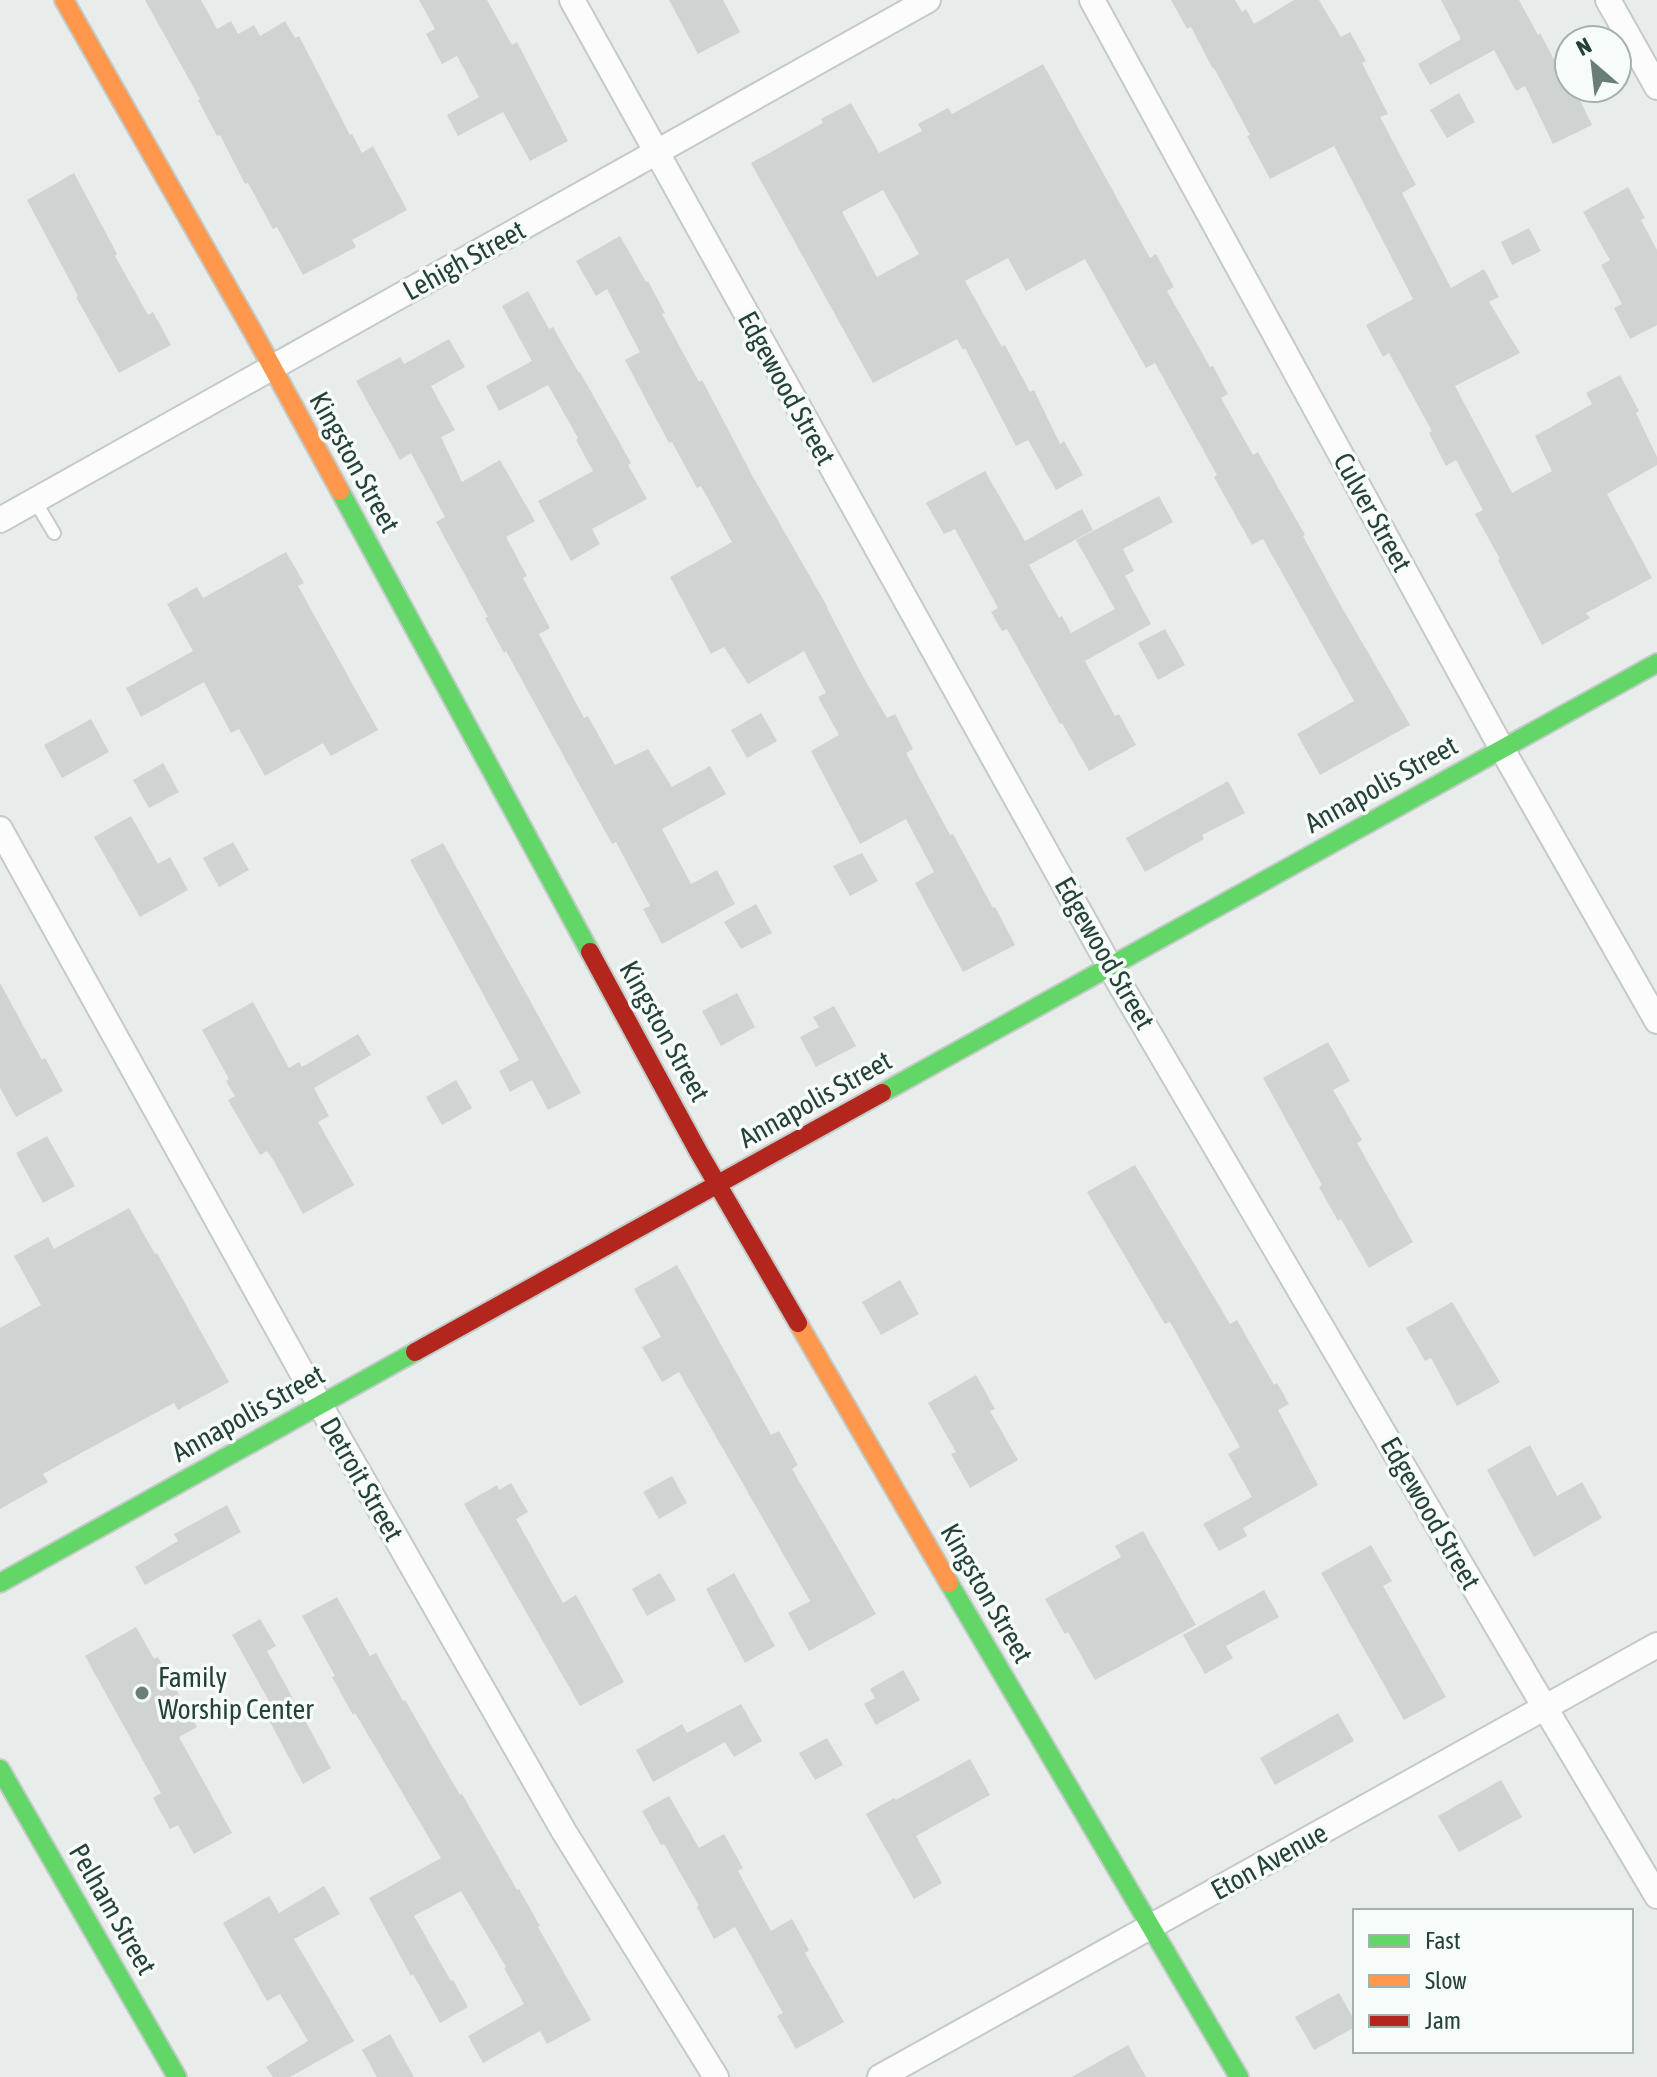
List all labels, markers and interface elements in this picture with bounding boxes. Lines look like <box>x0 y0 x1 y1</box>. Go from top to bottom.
north arrow <box>1553 24 1633 104</box>
text: N <box>1572 32 1595 61</box>
street label: Lehigh Street <box>397 213 531 307</box>
street label: Edgewood Street <box>732 306 842 470</box>
street label: Kingston Street <box>303 386 407 538</box>
street label: Culver Street <box>1327 447 1419 577</box>
street label: Annapolis Street <box>1299 729 1463 839</box>
street label: Edgewood Street <box>1049 871 1161 1035</box>
street label: Kingston Street <box>613 955 717 1107</box>
street label: Annapolis Street <box>733 1044 897 1154</box>
street label: Annapolis Street <box>166 1358 330 1468</box>
street label: Detroit Street <box>314 1411 410 1547</box>
street label: Edgewood Street <box>1375 1431 1487 1595</box>
street label: Kingston Street <box>934 1518 1040 1668</box>
place label: Family Worship Center <box>158 1661 314 1725</box>
marker: Family Worship Center <box>133 1684 151 1702</box>
street label: Eton Avenue <box>1205 1816 1333 1906</box>
street label: Pelham Street <box>63 1838 163 1980</box>
legend <box>1353 1909 1633 2053</box>
text: Fast <box>1425 1927 1461 1954</box>
text: Slow <box>1425 1967 1467 1994</box>
text: Jam <box>1425 2007 1461 2034</box>

